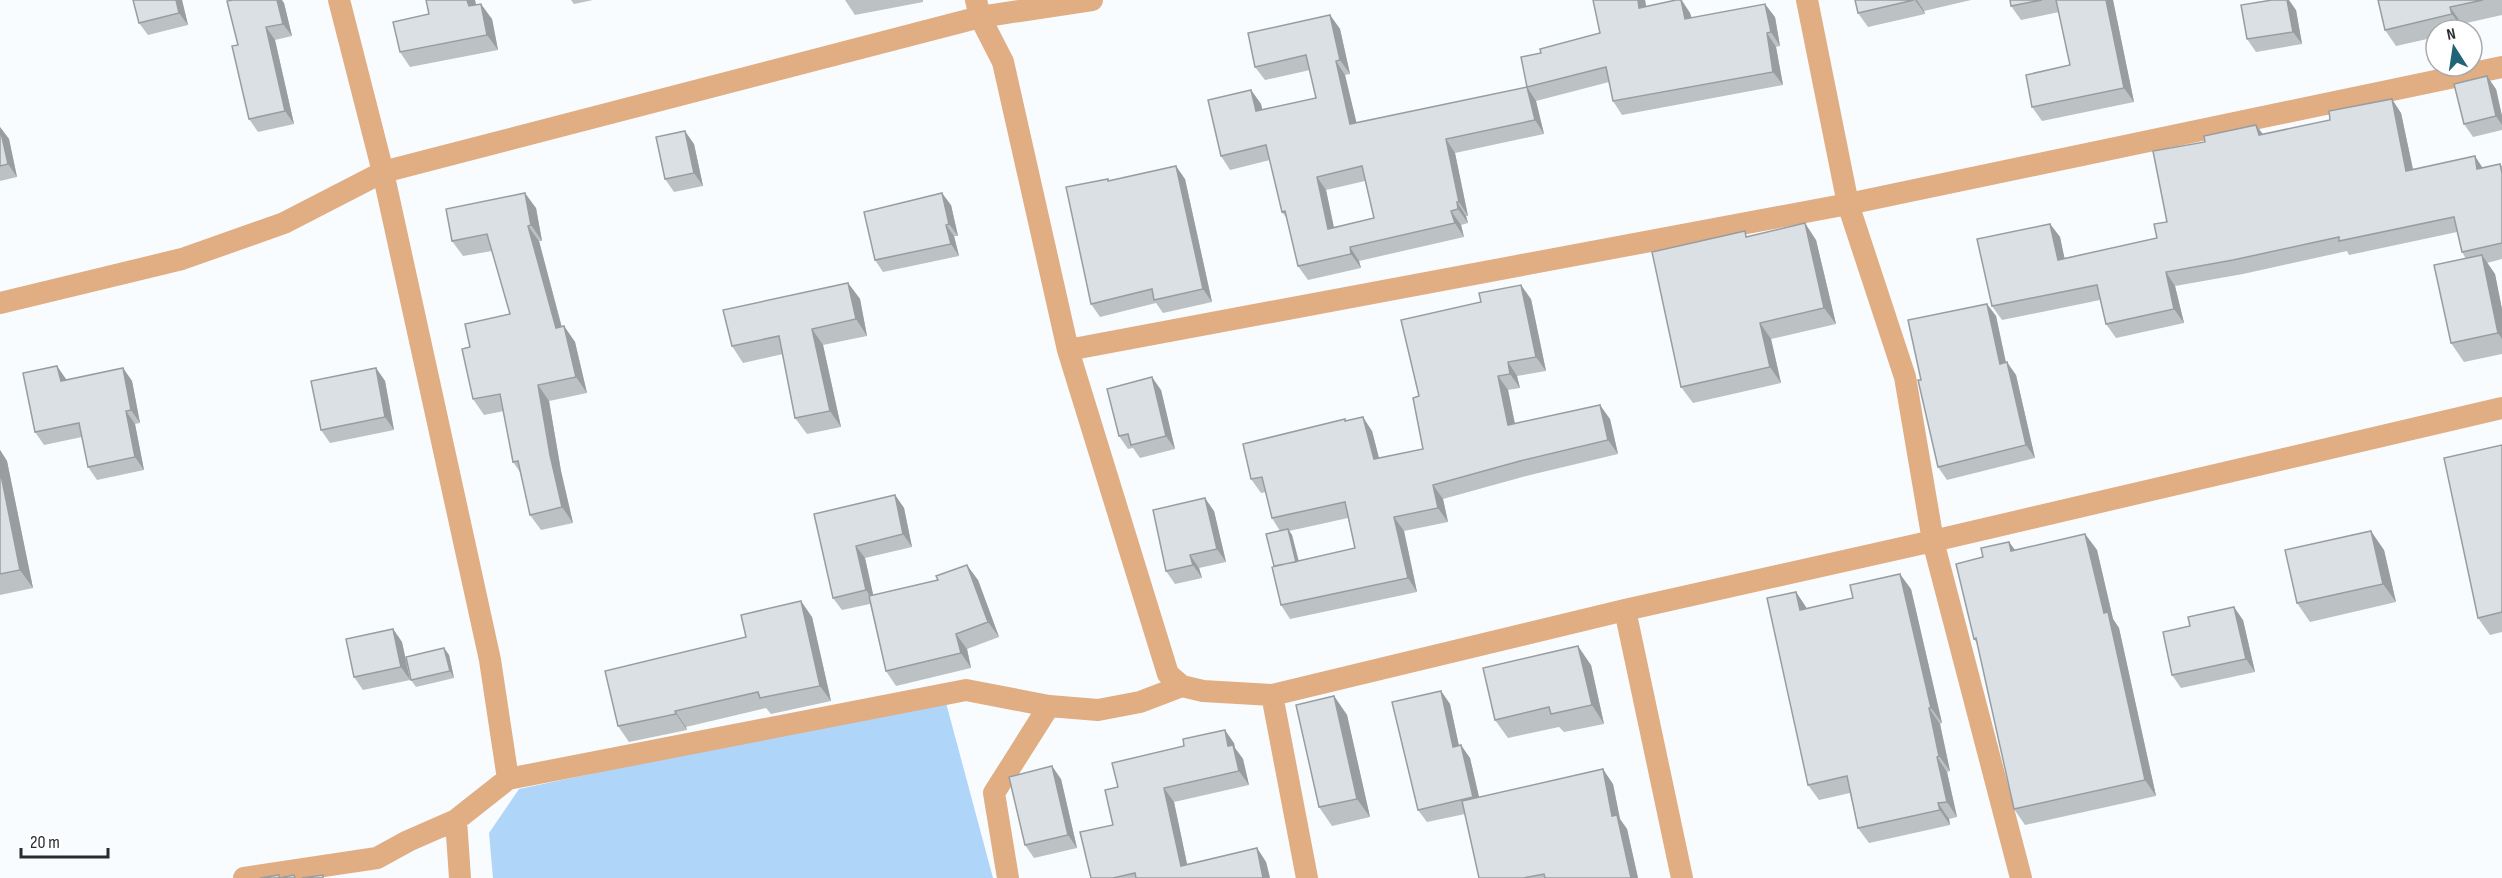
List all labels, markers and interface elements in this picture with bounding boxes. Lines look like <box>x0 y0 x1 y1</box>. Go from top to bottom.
north arrow <box>2424 18 2484 78</box>
text: N <box>2445 25 2457 45</box>
scale bar <box>21 821 108 859</box>
text: 20 m <box>30 832 60 853</box>

